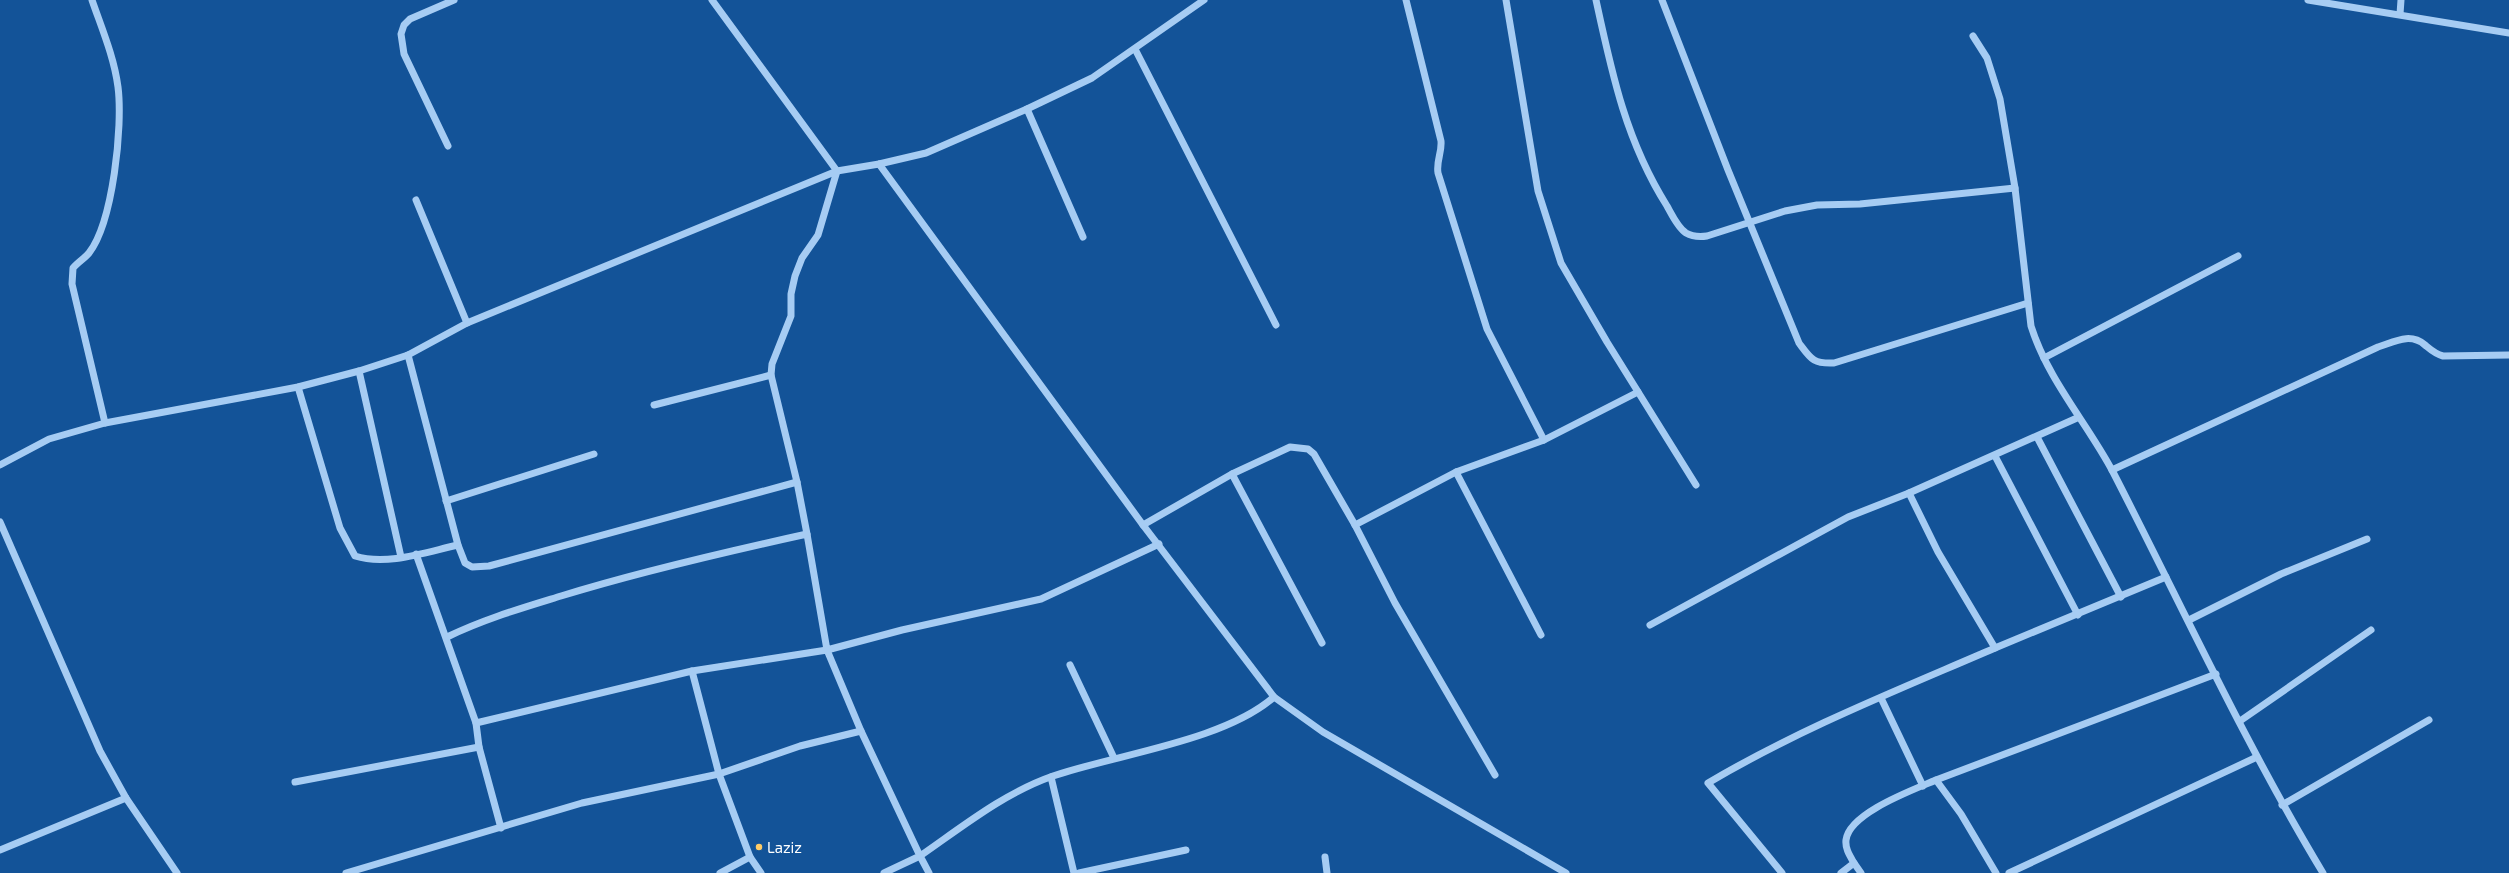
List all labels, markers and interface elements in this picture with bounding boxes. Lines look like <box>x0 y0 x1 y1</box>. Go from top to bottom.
place label: Laziz <box>767 838 802 856</box>
marker: Laziz <box>754 842 764 852</box>

